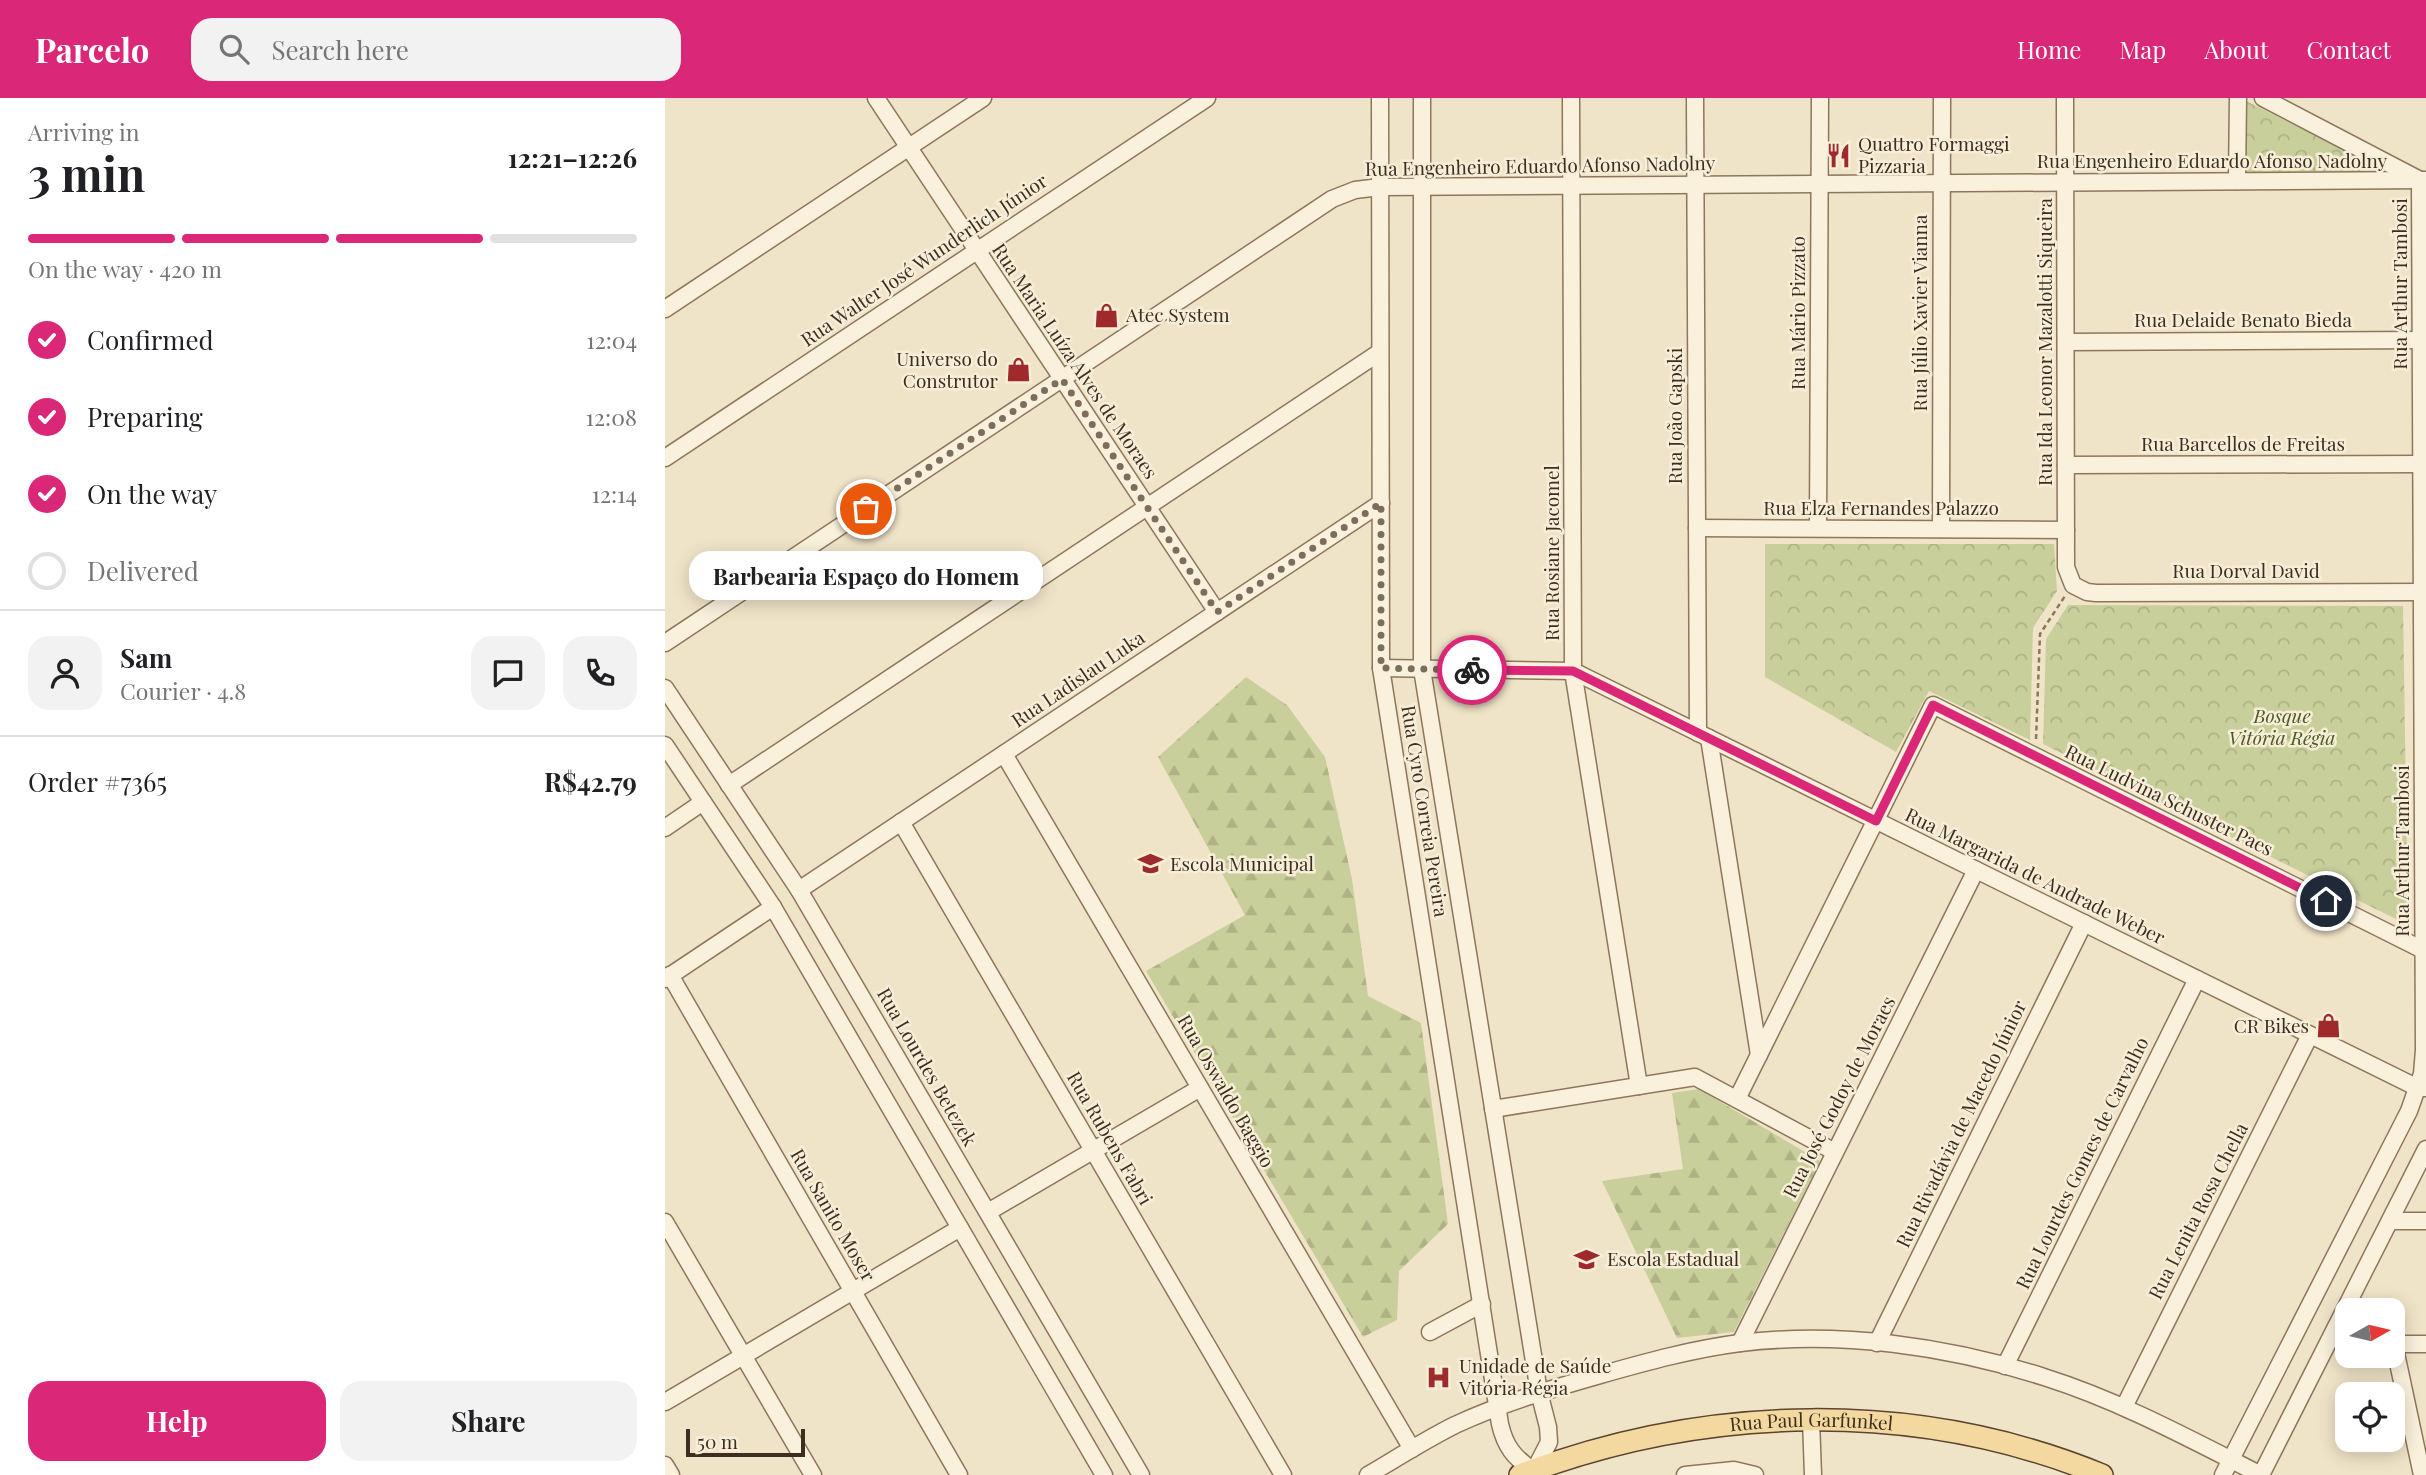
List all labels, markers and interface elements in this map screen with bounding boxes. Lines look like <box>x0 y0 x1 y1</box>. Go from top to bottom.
search box <box>191 18 681 81</box>
text: Parcelo <box>35 27 149 71</box>
icon: search <box>215 30 253 68</box>
text: Search here <box>271 32 409 67</box>
text: Home <box>2017 33 2081 65</box>
text: Map <box>2119 33 2166 65</box>
text: About <box>2204 33 2268 65</box>
text: Contact <box>2306 33 2391 65</box>
text: Arriving in <box>28 116 140 147</box>
place label: Quattro Formaggi Pizzaria <box>1858 130 2010 178</box>
text: 12:21–12:26 <box>508 140 637 175</box>
restaurant icon: Quattro Formaggi Pizzaria <box>1824 141 1852 169</box>
text: 3 min <box>28 142 145 204</box>
street label: Rua Engenheiro Eduardo Afonso Nadolny <box>2037 147 2388 173</box>
street label: Rua Engenheiro Eduardo Afonso Nadolny <box>1365 149 1716 181</box>
street label: Rua Walter José Wunderlich Júnior <box>795 166 1052 352</box>
street label: Rua Ida Leonor Mazalotti Siqueira <box>2031 198 2057 486</box>
street label: Rua Arthur Tambosi <box>2386 198 2412 370</box>
street label: Rua Júlio Xavier Vianna <box>1906 214 1932 411</box>
street label: Rua Mário Pizzato <box>1784 236 1810 390</box>
street label: Rua Maria Luíza Alves de Moraes <box>987 238 1165 483</box>
text: On the way · 420 m <box>28 253 222 284</box>
shop icon: Atec System <box>1092 301 1120 329</box>
place label: Atec System <box>1125 301 1230 327</box>
street label: Rua Delaide Benato Bieda <box>2134 306 2353 332</box>
icon: check <box>28 321 66 359</box>
text: Confirmed <box>87 322 214 357</box>
text: 12:04 <box>586 324 637 355</box>
place label: Universo do Construtor <box>896 345 999 393</box>
street label: Rua João Gapski <box>1661 347 1687 484</box>
shop icon: Universo do Construtor <box>1004 356 1032 384</box>
icon: check <box>28 398 66 436</box>
text: Preparing <box>87 399 203 434</box>
text: 12:08 <box>586 401 637 432</box>
street label: Rua Barcellos de Freitas <box>2141 430 2345 456</box>
street label: Rua Rosiane Jacomel <box>1538 464 1564 641</box>
icon: check <box>28 475 66 513</box>
text: On the way <box>87 476 217 511</box>
text: 12:14 <box>591 478 637 509</box>
pin <box>836 479 896 539</box>
icon: bag <box>847 490 885 528</box>
street label: Rua Elza Fernandes Palazzo <box>1763 494 1999 520</box>
callout: Barbearia Espaço do Homem <box>689 551 1043 600</box>
text: Delivered <box>87 553 199 588</box>
street label: Rua Dorval David <box>2172 557 2320 583</box>
text: Barbearia Espaço do Homem <box>713 560 1019 591</box>
street label: Rua Ladislau Luka <box>1006 624 1150 732</box>
courier <box>1437 635 1507 705</box>
button: person <box>28 636 102 710</box>
button: chat <box>471 636 545 710</box>
button: phone <box>563 636 637 710</box>
text: Sam <box>120 640 172 675</box>
icon: bike <box>1453 651 1491 689</box>
text: Courier · 4.8 <box>120 675 246 706</box>
park label: Bosque Vitória Régia <box>2229 702 2336 750</box>
street label: Rua Cyro Correia Pereira <box>1396 703 1456 919</box>
street label: Rua Ludvina Schuster Paes <box>2061 737 2278 861</box>
text: Order #7365 <box>28 764 167 799</box>
text: R$42.79 <box>544 764 637 799</box>
street label: Rua Arthur Tambosi <box>2388 765 2414 937</box>
street label: Rua Margarida de Andrade Weber <box>1901 801 2170 950</box>
school or university icon: Escola Municipal <box>1136 850 1164 878</box>
place label: Escola Municipal <box>1170 850 1315 876</box>
pin <box>2296 871 2356 931</box>
icon: home <box>2307 882 2345 920</box>
street label: Rua Lourdes Betezek <box>872 983 984 1151</box>
street label: Rua José Godoy de Moraes <box>1776 991 1900 1202</box>
street label: Rua Rivadávia de Macedo Júnior <box>1889 995 2032 1252</box>
street label: Rua Oswaldo Baggio <box>1172 1009 1281 1172</box>
place label: CR Bikes <box>2234 1012 2309 1038</box>
shop icon: CR Bikes <box>2315 1012 2343 1040</box>
street label: Rua Lourdes Gomes de Carvalho <box>2009 1032 2154 1293</box>
street label: Rua Rubens Fabri <box>1062 1066 1160 1209</box>
street label: Rua Lenita Rosa Chella <box>2141 1117 2253 1303</box>
street label: Rua Sanito Moser <box>785 1143 883 1286</box>
school or university icon: Escola Estadual <box>1573 1245 1601 1273</box>
place label: Escola Estadual <box>1607 1245 1740 1271</box>
north arrow <box>2335 1298 2405 1368</box>
map controls <box>2335 1298 2405 1452</box>
place label: Unidade de Saúde Vitória Régia <box>1458 1352 1611 1400</box>
hospital icon: Unidade de Saúde Vitória Régia <box>1425 1363 1453 1391</box>
button: Help <box>28 1381 326 1461</box>
button: Share <box>340 1381 637 1461</box>
button: locate <box>2335 1382 2405 1452</box>
street label: Rua Paul Garfunkel <box>1728 1406 1895 1436</box>
scale bar <box>686 1426 805 1458</box>
text: 50 m <box>697 1428 738 1454</box>

